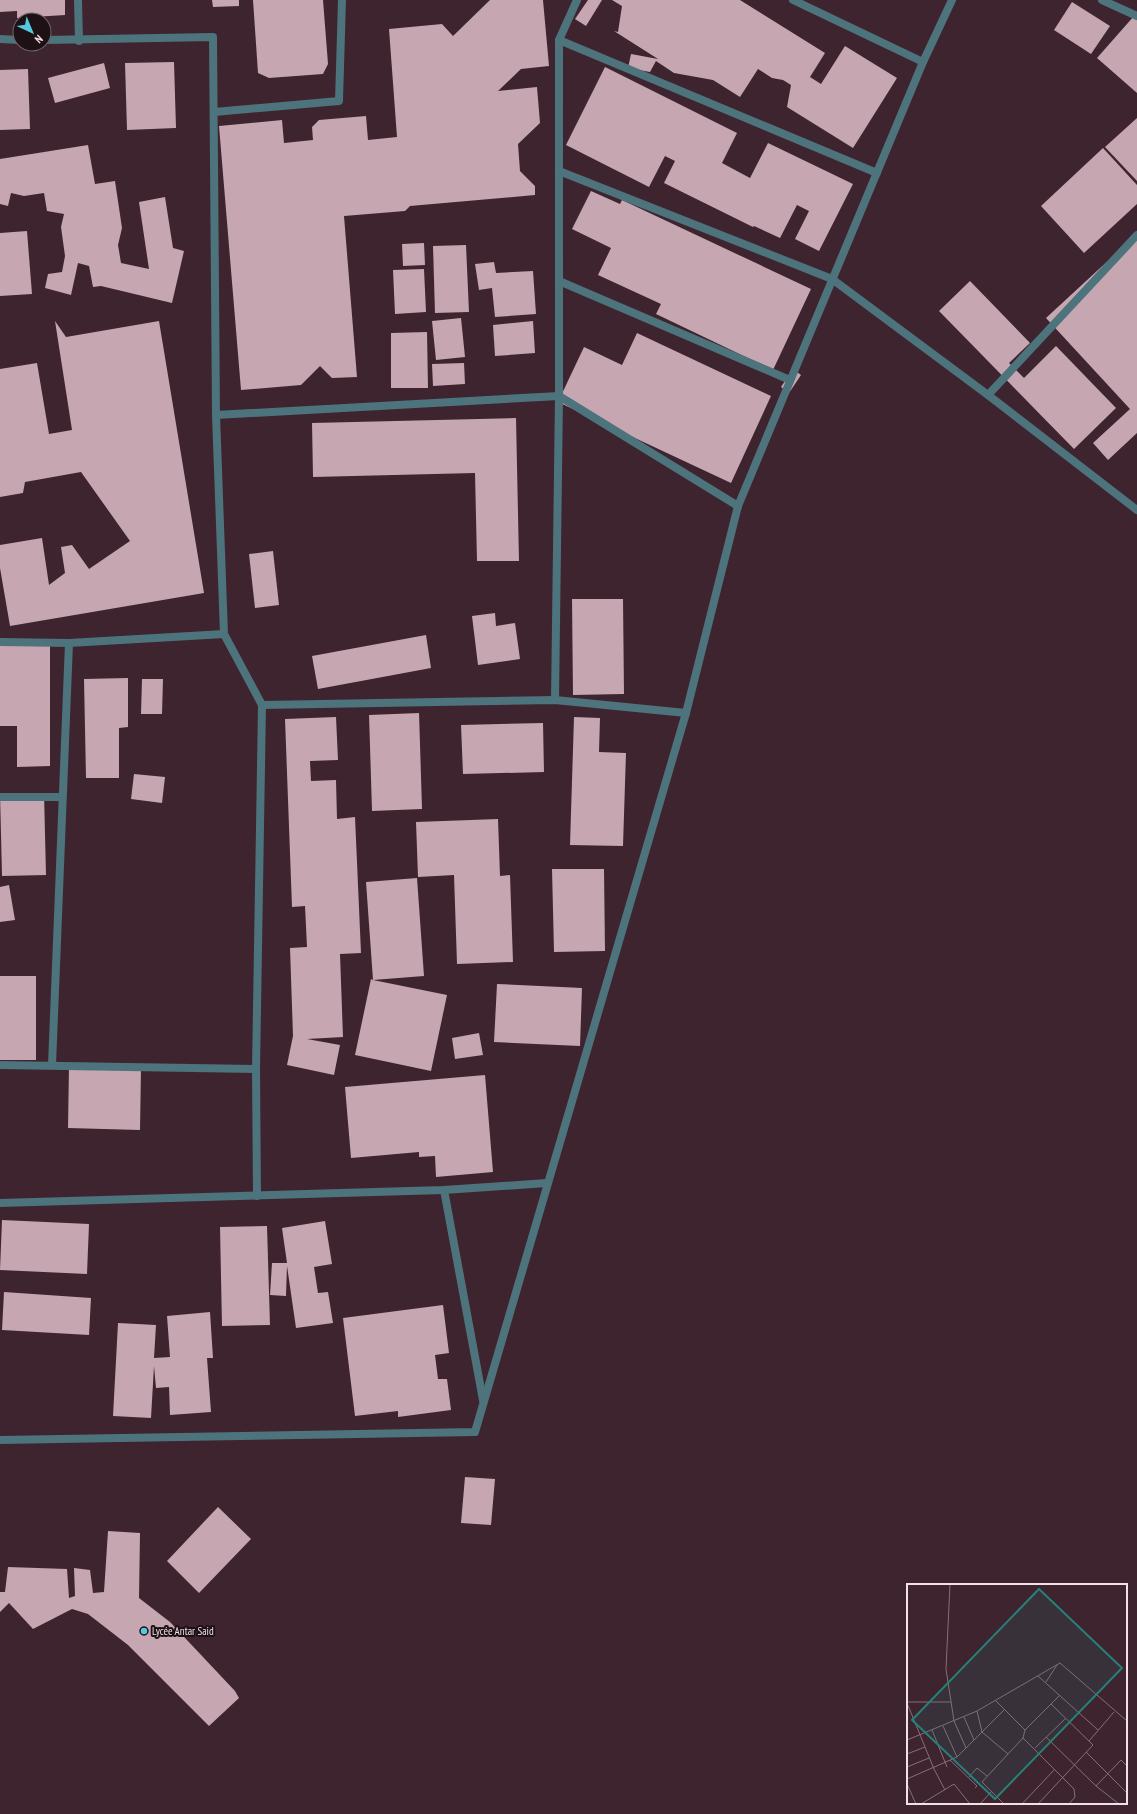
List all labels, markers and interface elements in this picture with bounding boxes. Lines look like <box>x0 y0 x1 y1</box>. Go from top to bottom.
north arrow <box>12 12 52 52</box>
text: N <box>32 32 46 46</box>
inset map <box>907 1584 1127 1804</box>
place label: Lycée Antar Said <box>152 1624 214 1638</box>
marker: Lycée Antar Said <box>139 1626 149 1636</box>

